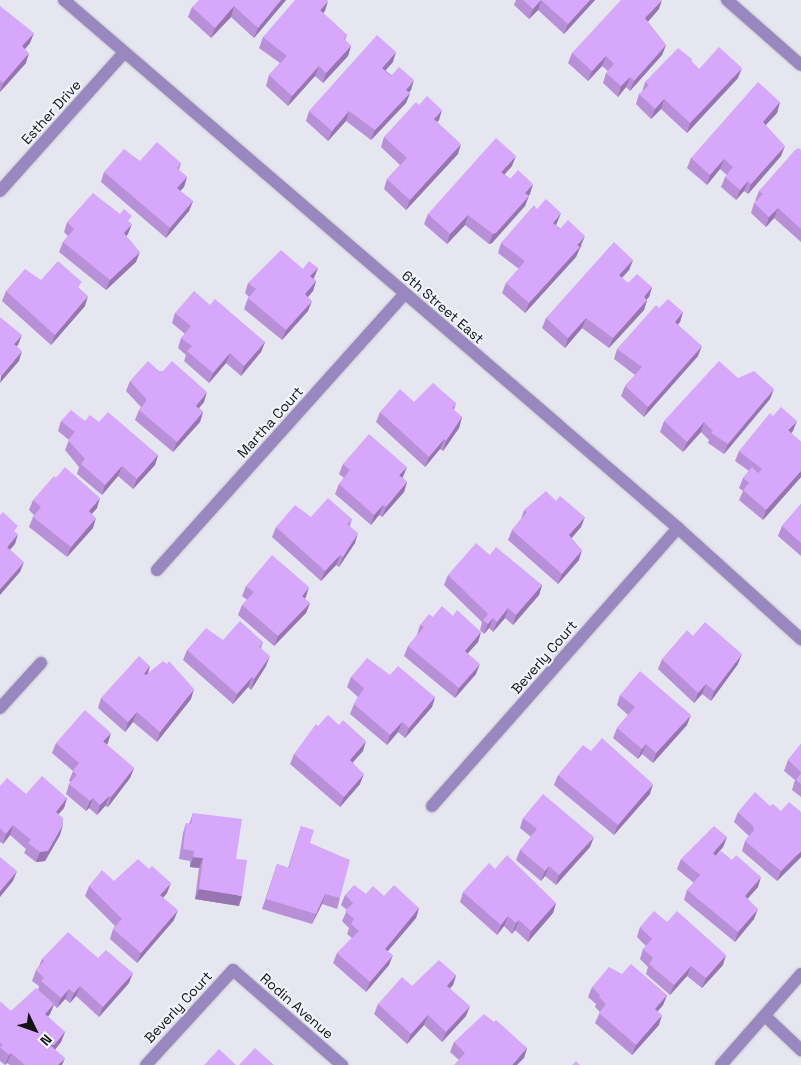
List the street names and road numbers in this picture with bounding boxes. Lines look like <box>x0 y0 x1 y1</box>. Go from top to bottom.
street label: Esther Drive <box>18 76 84 148</box>
street label: 6th Street East <box>399 267 487 347</box>
street label: Martha Court <box>234 383 306 461</box>
street label: Beverly Court <box>508 617 580 697</box>
street label: Beverly Court <box>141 968 215 1046</box>
street label: Rodin Avenue <box>257 970 337 1042</box>

